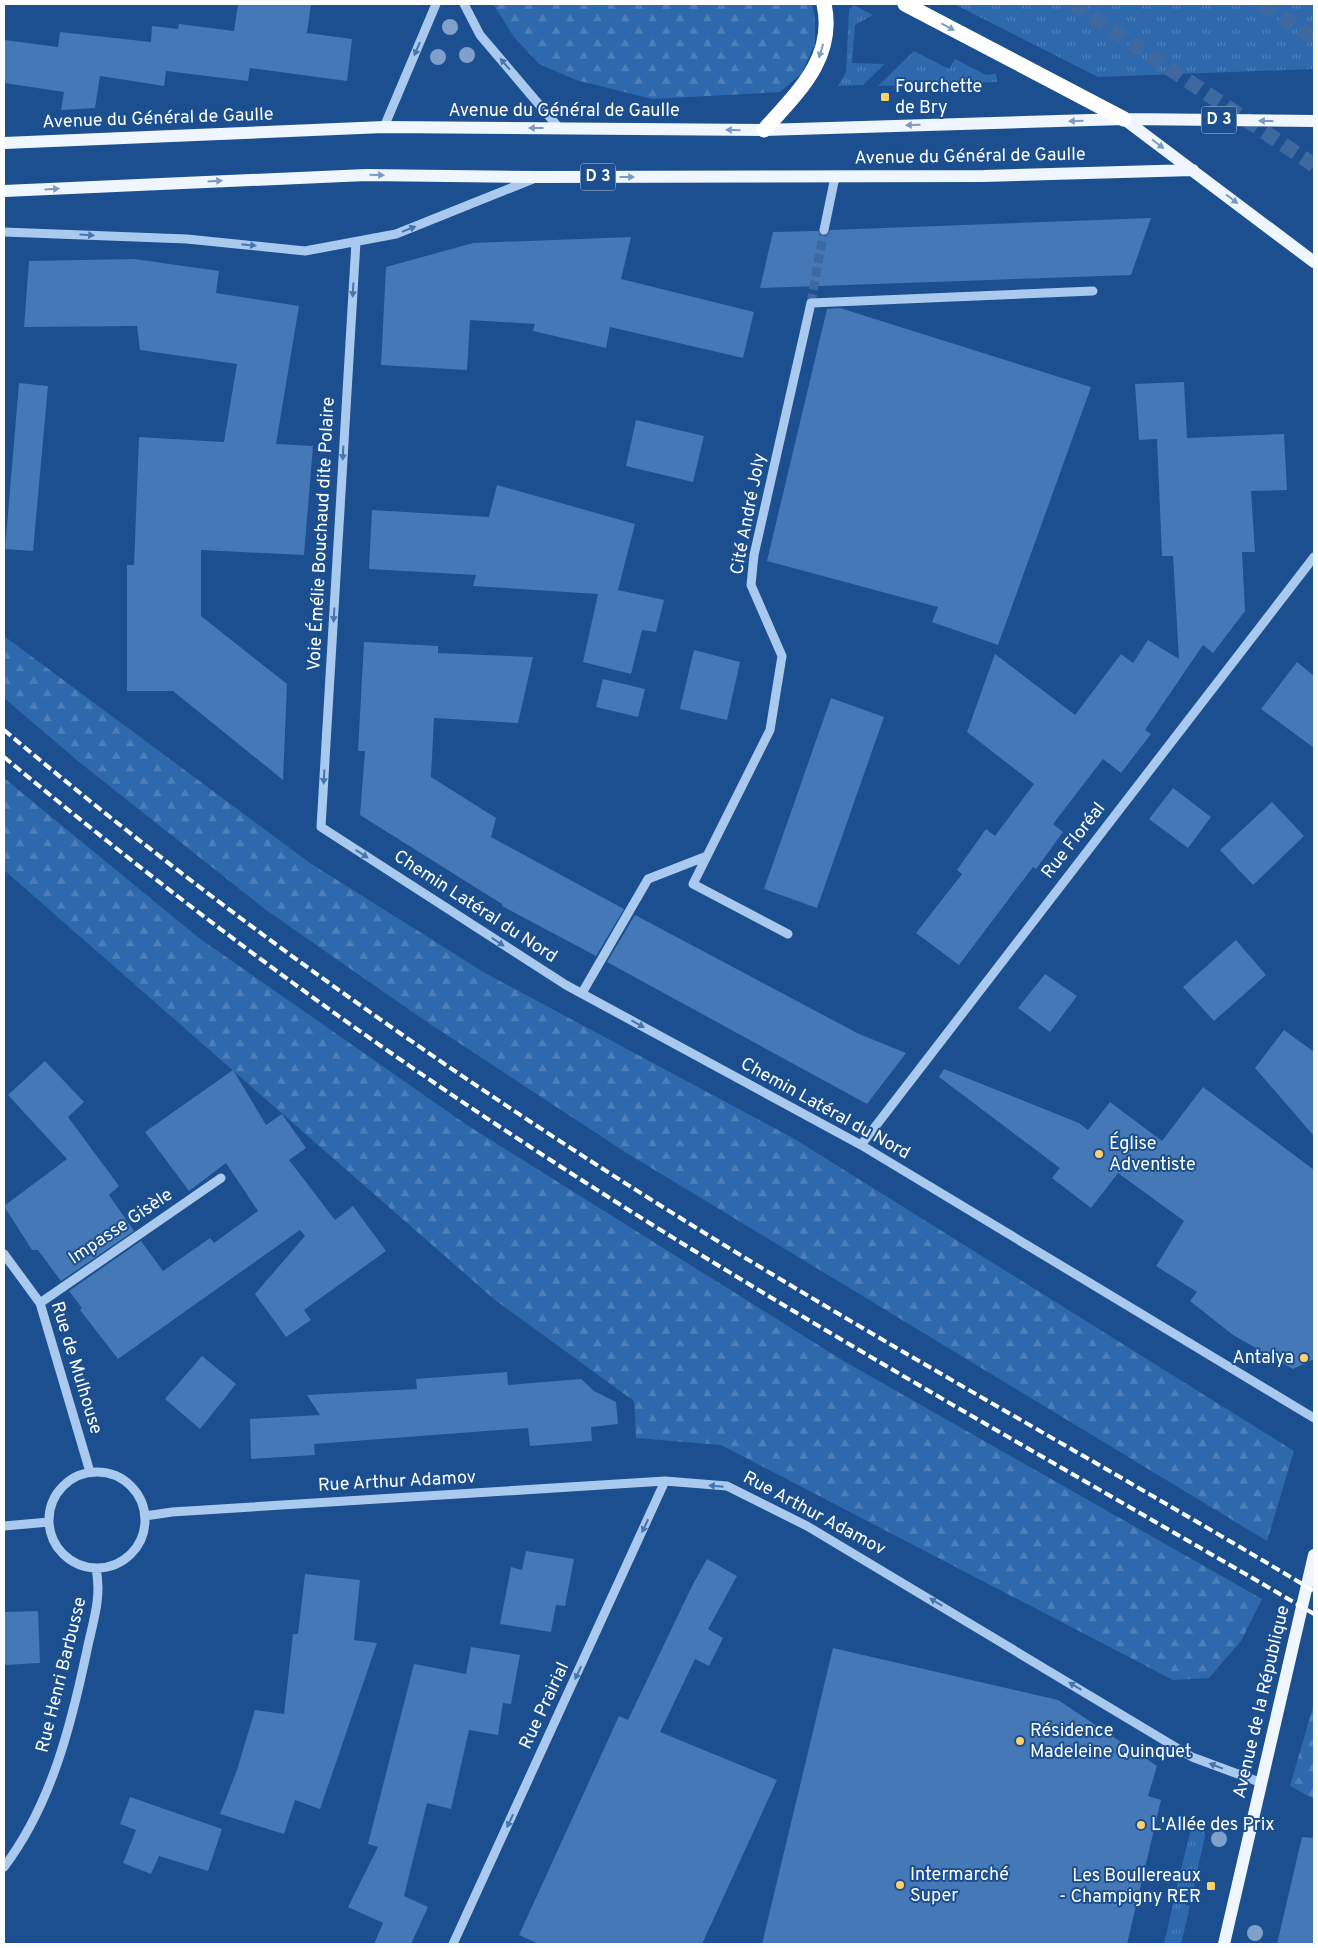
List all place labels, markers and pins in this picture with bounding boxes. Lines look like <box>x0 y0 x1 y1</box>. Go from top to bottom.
place label: Fourchette de Bry <box>895 76 982 120</box>
marker: Fourchette de Bry <box>879 91 891 103</box>
place label: Église Adventiste <box>1109 1131 1196 1177</box>
marker: Église Adventiste <box>1093 1148 1105 1160</box>
place label: Antalya <box>1232 1347 1294 1370</box>
marker: Antalya <box>1298 1352 1310 1364</box>
place label: Résidence Madeleine Quinquet <box>1030 1720 1192 1764</box>
marker: Résidence Madeleine Quinquet <box>1014 1735 1026 1747</box>
place label: L'Allée des Prix <box>1151 1814 1275 1837</box>
marker: L'Allée des Prix <box>1135 1819 1147 1831</box>
place label: Intermarché Super <box>910 1864 1009 1908</box>
place label: Les Boullereaux - Champigny RER <box>1059 1865 1201 1909</box>
marker: Intermarché Super <box>894 1879 906 1891</box>
marker: Les Boullereaux - Champigny RER <box>1205 1880 1217 1892</box>

